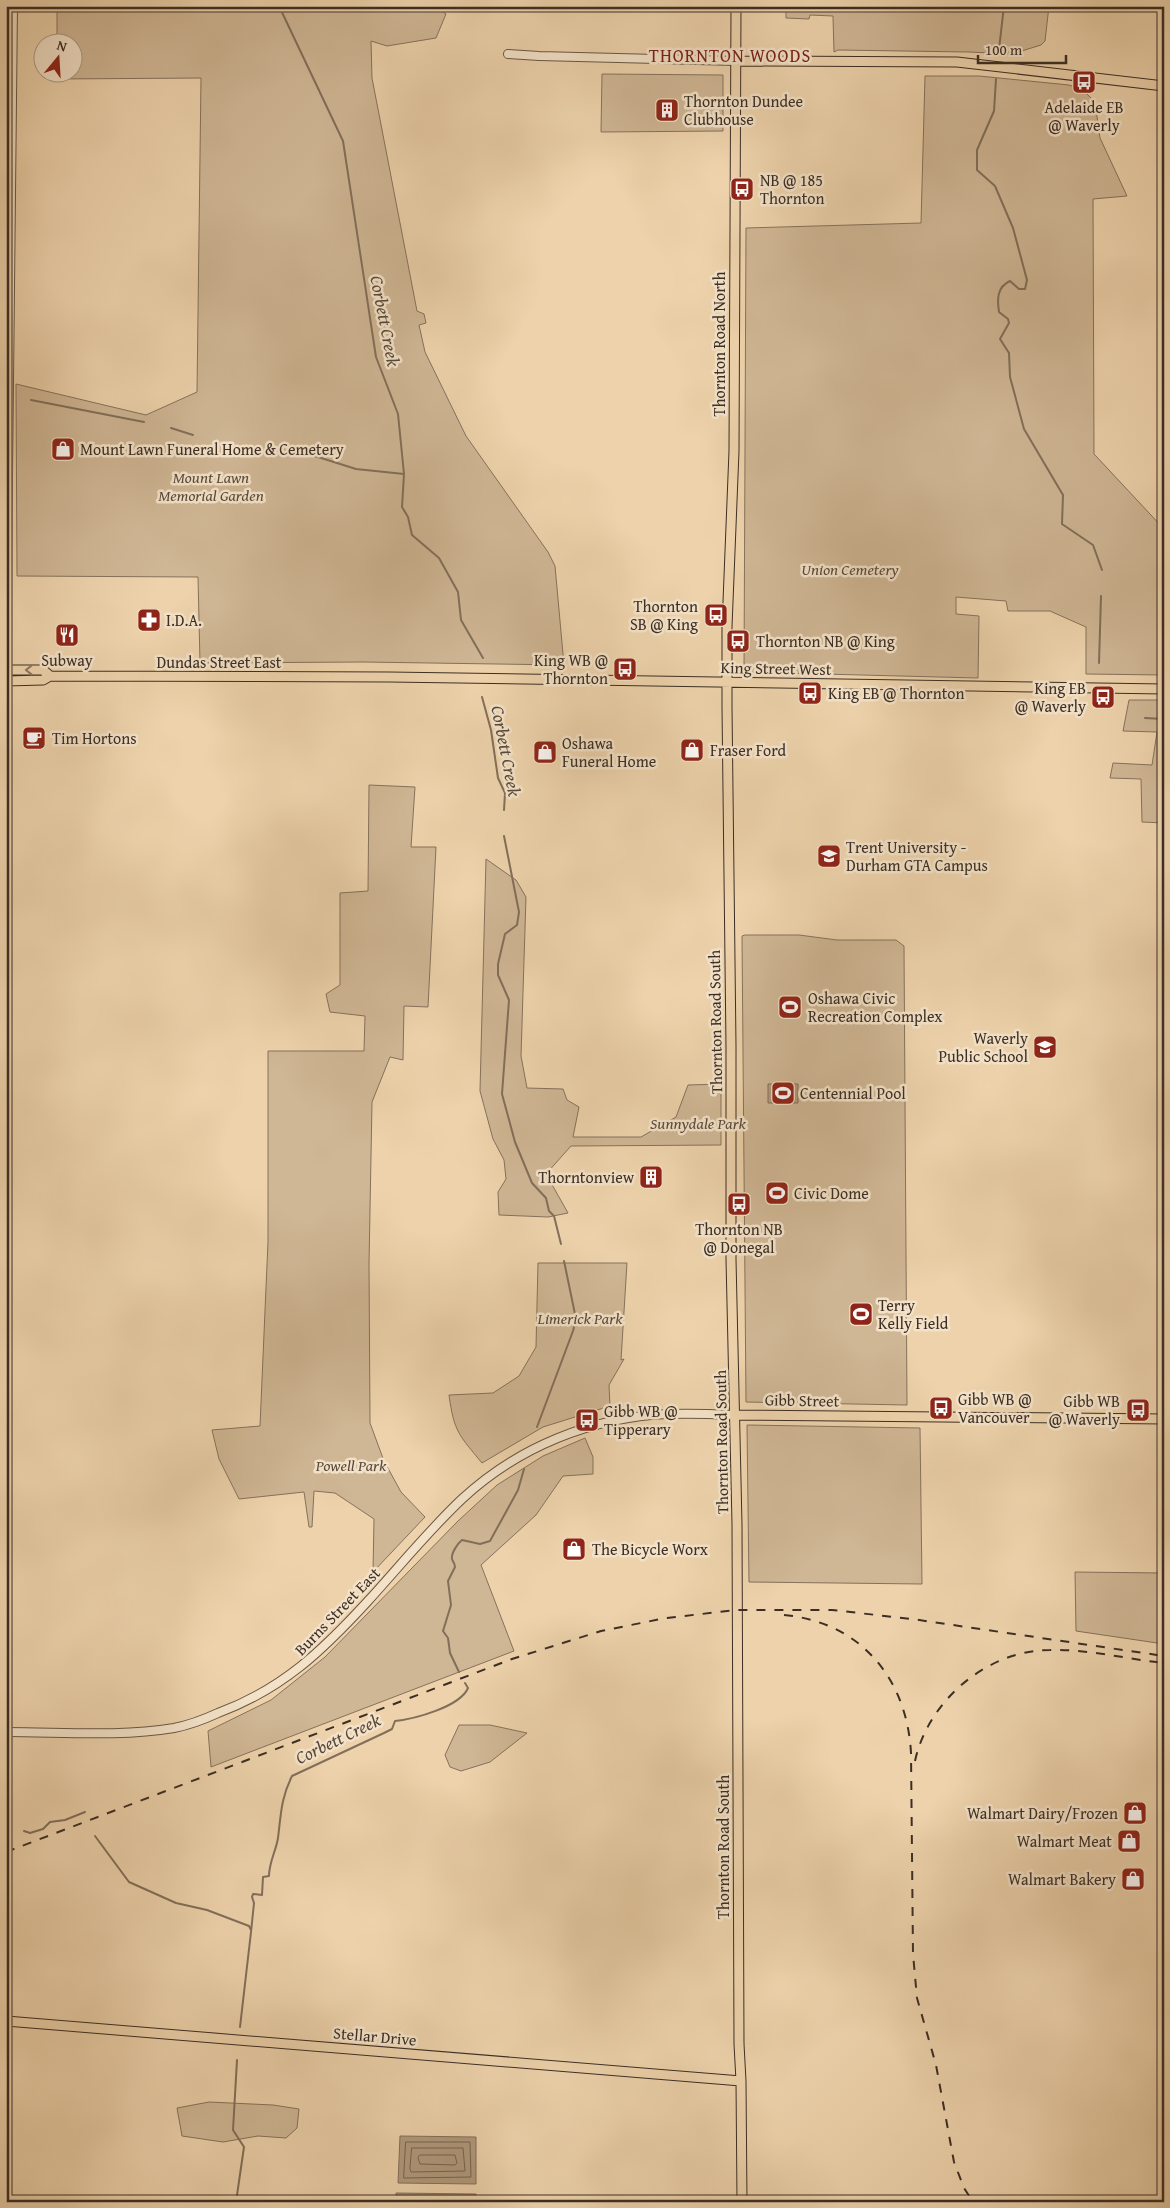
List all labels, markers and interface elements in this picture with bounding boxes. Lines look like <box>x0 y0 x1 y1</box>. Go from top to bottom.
north arrow <box>32 32 82 82</box>
scale bar <box>978 32 1065 64</box>
text: N <box>54 35 70 57</box>
text: 100 m <box>985 39 1023 60</box>
district label: THORNTON WOODS <box>649 42 811 69</box>
bus stop icon: Adelaide EB @ Waverly <box>1071 69 1097 95</box>
place label: Thornton Dundee Clubhouse <box>684 89 803 131</box>
place label: Adelaide EB @ Waverly <box>1044 95 1124 137</box>
building icon: Thornton Dundee Clubhouse <box>654 97 680 123</box>
place label: NB @ 185 Thornton <box>760 168 825 210</box>
bus stop icon: NB @ 185 Thornton <box>729 176 755 202</box>
street label: Thornton Road North <box>707 272 731 416</box>
water label: Corbett Creek <box>363 273 408 369</box>
shop icon: Mount Lawn Funeral Home & Cemetery <box>50 436 76 462</box>
place label: Mount Lawn Funeral Home & Cemetery <box>80 437 344 461</box>
park label: Mount Lawn Memorial Garden <box>158 465 264 507</box>
park label: Union Cemetery <box>801 557 899 581</box>
place label: Thornton SB @ King <box>630 594 698 636</box>
bus stop icon: Thornton SB @ King <box>703 602 729 628</box>
pharmacy icon: I.D.A. <box>136 607 162 633</box>
place label: I.D.A. <box>166 608 202 632</box>
restaurant icon: Subway <box>54 622 80 648</box>
bus stop icon: Thornton NB @ King <box>725 628 751 654</box>
place label: Thornton NB @ King <box>756 629 895 653</box>
place label: Subway <box>41 648 93 672</box>
place label: King WB @ Thornton <box>534 648 608 690</box>
street label: Dundas Street East <box>157 650 282 674</box>
street label: King Street West <box>720 655 832 681</box>
bus stop icon: King WB @ Thornton <box>612 656 638 682</box>
one-way arrow <box>25 665 32 675</box>
place label: King EB @ Waverly <box>1015 676 1086 718</box>
bus stop icon: King EB @ Thornton <box>797 680 823 706</box>
place label: King EB @ Thornton <box>828 681 964 705</box>
bus stop icon: King EB @ Waverly <box>1090 684 1116 710</box>
water label: Corbett Creek <box>484 703 529 799</box>
cafe icon: Tim Hortons <box>21 725 47 751</box>
place label: Tim Hortons <box>52 726 137 750</box>
place label: Oshawa Funeral Home <box>562 731 656 773</box>
shop icon: Fraser Ford <box>679 737 705 763</box>
place label: Fraser Ford <box>710 738 787 762</box>
shop icon: Oshawa Funeral Home <box>532 739 558 765</box>
place label: Trent University - Durham GTA Campus <box>846 835 988 877</box>
school or university icon: Trent University - Durham GTA Campus <box>816 843 842 869</box>
street label: Thornton Road South <box>702 950 728 1094</box>
place label: Oshawa Civic Recreation Complex <box>808 986 943 1028</box>
sports icon: Oshawa Civic Recreation Complex <box>777 994 803 1020</box>
place label: Waverly Public School <box>938 1026 1029 1068</box>
school or university icon: Waverly Public School <box>1032 1034 1058 1060</box>
sports icon: Centennial Pool <box>770 1080 796 1106</box>
place label: Centennial Pool <box>800 1081 906 1105</box>
park label: Sunnydale Park <box>650 1111 747 1135</box>
building icon: Thorntonview <box>638 1164 664 1190</box>
place label: Thorntonview <box>538 1165 635 1189</box>
sports icon: Civic Dome <box>764 1180 790 1206</box>
place label: Civic Dome <box>794 1181 869 1205</box>
bus stop icon: Thornton NB @ Donegal <box>726 1191 752 1217</box>
place label: Thornton NB @ Donegal <box>695 1217 783 1259</box>
place label: Terry Kelly Field <box>878 1293 949 1335</box>
sports icon: Terry Kelly Field <box>848 1301 874 1327</box>
park label: Limerick Park <box>537 1306 623 1330</box>
street label: Thornton Road South <box>708 1370 734 1514</box>
street label: Gibb Street <box>765 1387 840 1413</box>
place label: Gibb WB @ Vancouver <box>958 1387 1032 1429</box>
place label: Gibb WB @ Waverly <box>1049 1389 1120 1431</box>
bus stop icon: Gibb WB @ Vancouver <box>928 1395 954 1421</box>
bus stop icon: Gibb WB @ Waverly <box>1125 1397 1151 1423</box>
place label: Gibb WB @ Tipperary <box>604 1399 678 1441</box>
bus stop icon: Gibb WB @ Tipperary <box>574 1407 600 1433</box>
park label: Powell Park <box>315 1453 387 1477</box>
shop icon: The Bicycle Worx <box>561 1536 587 1562</box>
place label: The Bicycle Worx <box>592 1537 709 1561</box>
street label: Burns Street East <box>288 1561 386 1661</box>
water label: Corbett Creek <box>290 1706 386 1771</box>
street label: Thornton Road South <box>711 1775 735 1919</box>
shop icon: Walmart Dairy/Frozen <box>1122 1800 1148 1826</box>
place label: Walmart Dairy/Frozen <box>967 1801 1118 1825</box>
shop icon: Walmart Meat <box>1116 1828 1142 1854</box>
place label: Walmart Meat <box>1017 1829 1112 1853</box>
shop icon: Walmart Bakery <box>1120 1866 1146 1892</box>
place label: Walmart Bakery <box>1008 1867 1116 1891</box>
street label: Stellar Drive <box>332 2020 418 2052</box>

